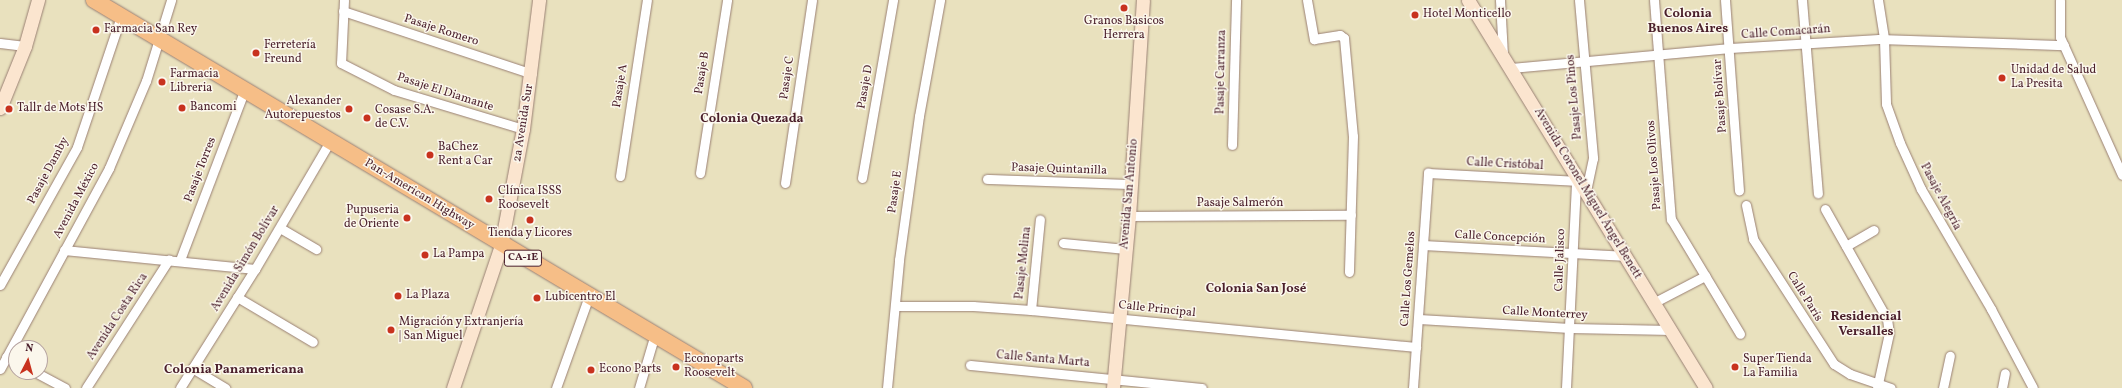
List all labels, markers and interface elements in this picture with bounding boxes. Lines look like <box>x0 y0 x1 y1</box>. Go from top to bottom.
marker: Granos Basicos Herrera <box>1119 3 1129 13</box>
district label: Colonia Buenos Aires <box>1648 7 1728 38</box>
place label: Hotel Monticello <box>1423 8 1511 22</box>
marker: Hotel Monticello <box>1410 10 1420 20</box>
street label: Pasaje Romero <box>402 12 480 50</box>
place label: Granos Basicos Herrera <box>1084 15 1164 43</box>
place label: Farmacia San Rey <box>104 23 197 37</box>
street label: Calle Comacarán <box>1741 23 1831 43</box>
marker: Farmacia San Rey <box>91 25 101 35</box>
street label: Pasaje Carranza <box>1214 30 1230 114</box>
place label: Ferretería Freund <box>264 39 316 67</box>
marker: Ferretería Freund <box>251 48 261 58</box>
street label: Pasaje B <box>693 51 713 95</box>
street label: Pasaje Los Pinos <box>1564 54 1586 140</box>
street label: Pasaje C <box>778 56 798 100</box>
street label: Pasaje Bolívar <box>1711 59 1731 133</box>
street label: Pasaje A <box>610 63 632 109</box>
street label: Pasaje D <box>855 64 877 110</box>
place label: Unidad de Salud La Presita <box>2011 64 2096 92</box>
place label: Farmacia Libreria <box>170 68 219 96</box>
street label: Pasaje El Diamante <box>395 71 495 115</box>
marker: Unidad de Salud La Presita <box>1996 72 2008 84</box>
marker: Farmacia Libreria <box>157 77 167 87</box>
street label: 2a Avenida Sur <box>511 83 537 163</box>
place label: Alexander Autorepuestos <box>265 95 341 123</box>
place label: Bancomi <box>190 101 237 115</box>
place label: Tallr de Mots HS <box>17 102 103 116</box>
marker: Bancomi <box>177 103 187 113</box>
marker: Tallr de Mots HS <box>4 104 14 114</box>
marker: Alexander Autorepuestos <box>344 104 354 114</box>
place label: Cosase S.A. de C.V. <box>375 104 434 132</box>
street label: Avenida Coronel Miguel Ángel Benett <box>1530 106 1644 282</box>
district label: Colonia Quezada <box>700 111 804 127</box>
marker: Cosase S.A. de C.V. <box>362 113 372 123</box>
street label: Pasaje Los Olivos <box>1645 120 1665 210</box>
street label: Pasaje Damby <box>25 135 73 207</box>
street label: Pasaje Torres <box>182 135 220 205</box>
street label: Avenida San Antonio <box>1118 138 1142 250</box>
place label: BaChez Rent a Car <box>438 141 493 169</box>
marker: BaChez Rent a Car <box>425 150 435 160</box>
street label: Pan-American Highway <box>361 156 477 234</box>
street label: Calle Cristóbal <box>1466 156 1544 174</box>
street label: Avenida México <box>51 161 103 241</box>
street label: Pasaje Quintanilla <box>1011 161 1107 179</box>
street label: Pasaje Alegría <box>1916 161 1964 233</box>
street label: Pasaje E <box>886 170 906 214</box>
place label: Clínica ISSS Roosevelt <box>498 185 562 213</box>
marker: Clínica ISSS Roosevelt <box>483 193 495 205</box>
street label: Pasaje Salmerón <box>1197 197 1283 211</box>
street label: Avenida Simón Bolívar <box>209 204 283 314</box>
place label: Pupuseria de Oriente <box>344 204 399 232</box>
marker: Pupuseria de Oriente <box>402 213 412 223</box>
marker: Tienda y Licores <box>525 215 535 225</box>
street label: Pasaje Molina <box>1013 226 1035 300</box>
place label: Tienda y Licores <box>488 227 572 241</box>
street label: Calle Concepción <box>1454 228 1546 248</box>
street label: Calle Jalisco <box>1553 228 1569 292</box>
street label: Calle Los Gemelos <box>1398 231 1420 327</box>
place label: La Pampa <box>433 248 485 262</box>
road number: CA-1E <box>503 249 543 267</box>
marker: La Pampa <box>420 250 430 260</box>
street label: Calle París <box>1783 270 1825 324</box>
street label: Avenida Costa Rica <box>85 271 151 363</box>
district label: Colonia San José <box>1206 281 1306 297</box>
place label: La Plaza <box>406 289 450 303</box>
marker: La Plaza <box>393 291 403 301</box>
place label: Lubicentro El <box>545 291 616 305</box>
marker: Lubicentro El <box>532 293 542 303</box>
street label: Calle Principal <box>1118 299 1196 321</box>
street label: Calle Monterrey <box>1502 305 1588 323</box>
district label: Residencial Versalles <box>1831 310 1901 341</box>
place label: Migración y Extranjería | San Miguel <box>399 316 524 344</box>
marker: Migración y Extranjería | San Miguel <box>386 325 396 335</box>
north arrow <box>8 340 48 380</box>
text: N <box>24 341 34 356</box>
street label: Calle Santa Marta <box>996 349 1090 371</box>
place label: Econoparts Roosevelt <box>684 353 744 381</box>
place label: Super Tienda La Familia <box>1743 353 1812 381</box>
district label: Colonia Panamericana <box>164 362 304 378</box>
marker: Econoparts Roosevelt <box>671 362 681 372</box>
marker: Super Tienda La Familia <box>1730 362 1740 372</box>
place label: Econo Parts <box>599 363 661 377</box>
marker: Econo Parts <box>586 365 596 375</box>

